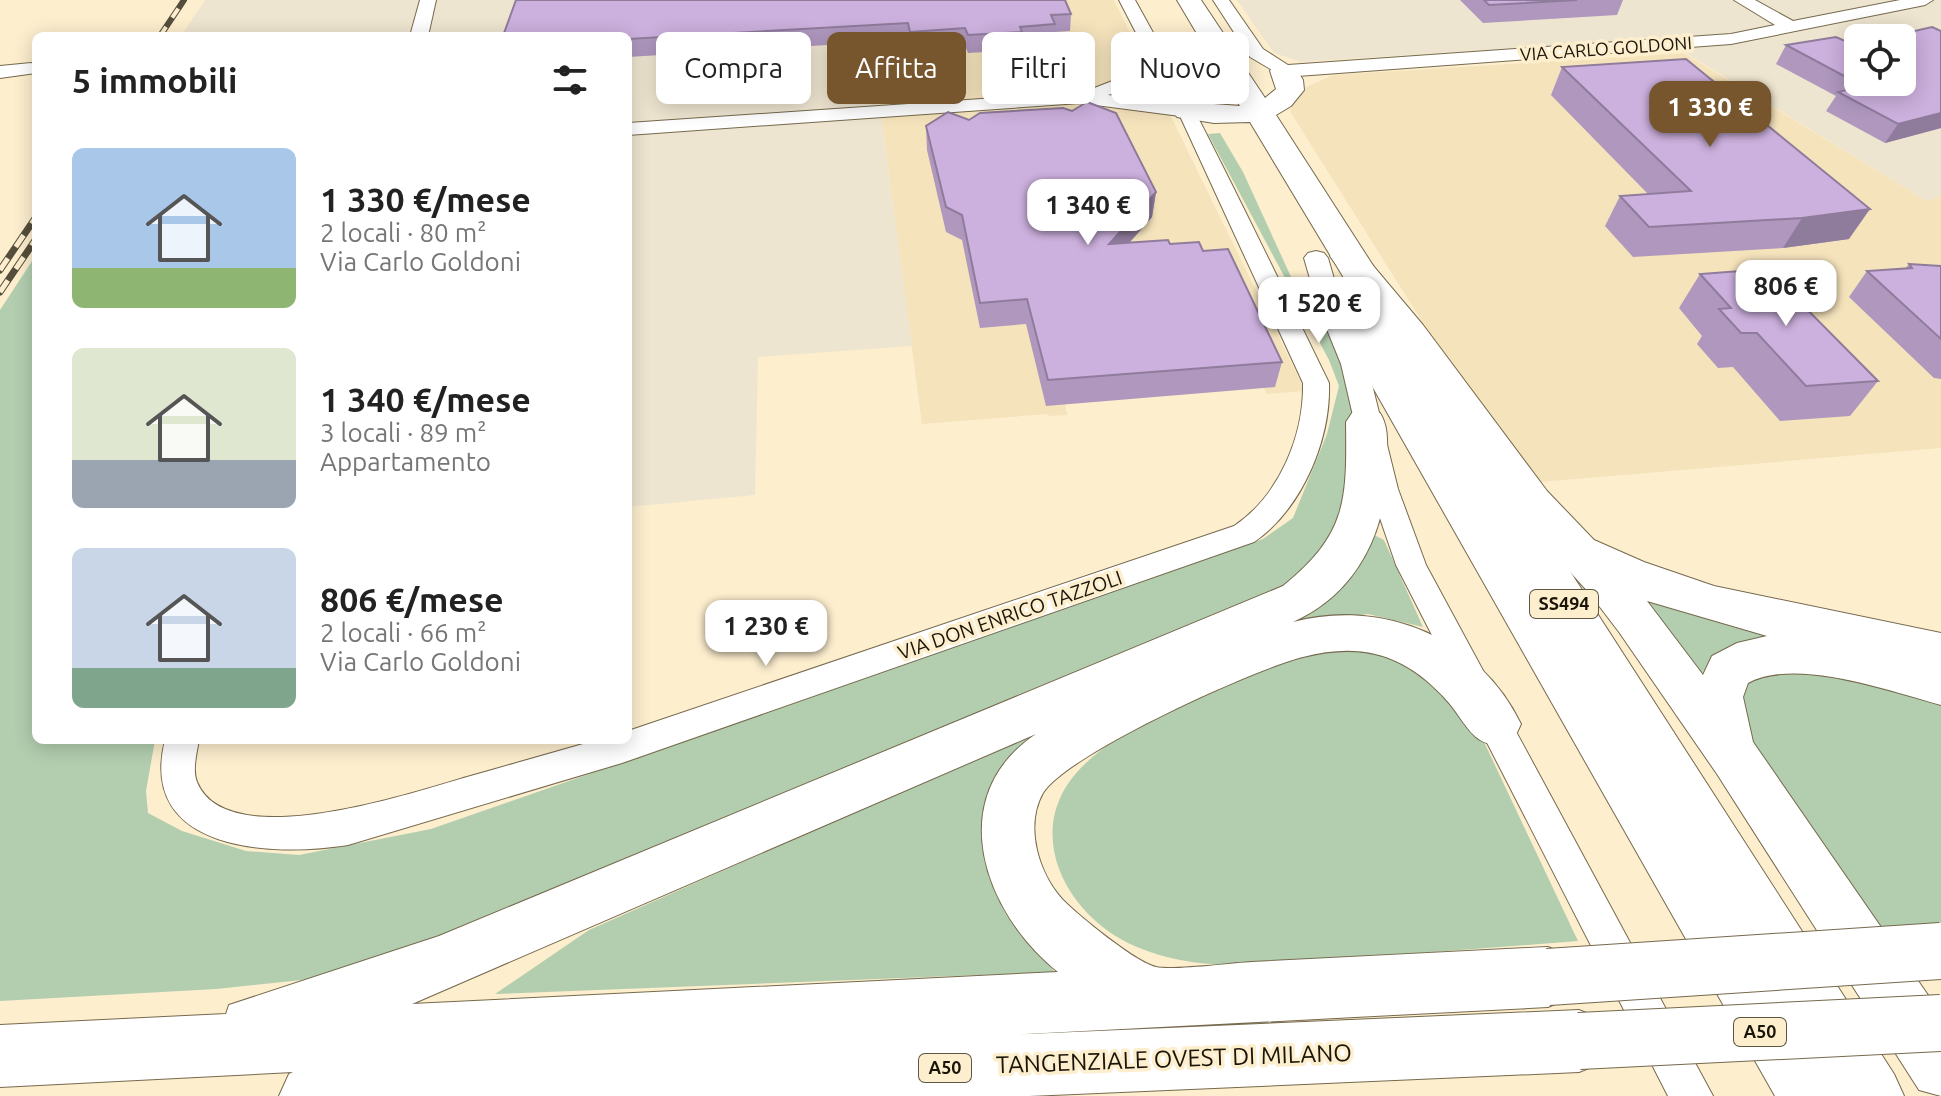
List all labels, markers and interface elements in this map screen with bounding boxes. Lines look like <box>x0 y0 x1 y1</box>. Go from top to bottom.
map controls <box>1844 24 1916 96</box>
button: locate <box>1844 24 1916 96</box>
chip: Compra <box>656 32 811 104</box>
chip: Affitta <box>827 32 966 104</box>
chip: Filtri <box>982 32 1095 104</box>
chip: Nuovo <box>1111 32 1249 104</box>
street label: VIA CARLO GOLDONI <box>1519 32 1692 64</box>
icon: filters <box>548 58 592 102</box>
text: 5 immobili <box>72 61 237 99</box>
pin: 1 330 € <box>1636 81 1784 149</box>
text: 1 330 € <box>1667 92 1753 121</box>
pin: 1 340 € <box>1014 179 1162 247</box>
icon: home <box>136 180 232 276</box>
text: 1 330 €/mese <box>320 180 531 218</box>
text: 1 340 € <box>1045 190 1131 219</box>
text: 2 locali · 80 m² <box>320 218 487 247</box>
text: Via Carlo Goldoni <box>320 247 521 276</box>
pin: 806 € <box>1730 260 1842 328</box>
text: 806 € <box>1754 271 1818 300</box>
pin: 1 520 € <box>1245 277 1393 345</box>
text: 1 520 € <box>1276 288 1362 317</box>
icon: home <box>136 380 232 476</box>
text: 1 340 €/mese <box>320 380 531 418</box>
text: 3 locali · 89 m² <box>320 418 487 447</box>
text: Appartamento <box>320 447 491 476</box>
street label: VIA DON ENRICO TAZZOLI <box>895 565 1125 664</box>
icon: home <box>136 580 232 676</box>
text: 806 €/mese <box>320 580 504 618</box>
road number: SS494 <box>1530 590 1598 618</box>
pin: 1 230 € <box>692 600 840 668</box>
text: 1 230 € <box>723 611 809 640</box>
text: 2 locali · 66 m² <box>320 618 487 647</box>
text: Via Carlo Goldoni <box>320 647 521 676</box>
road number: A50 <box>1734 1018 1786 1046</box>
street label: TANGENZIALE OVEST DI MILANO <box>996 1039 1352 1078</box>
road number: A50 <box>919 1054 971 1082</box>

